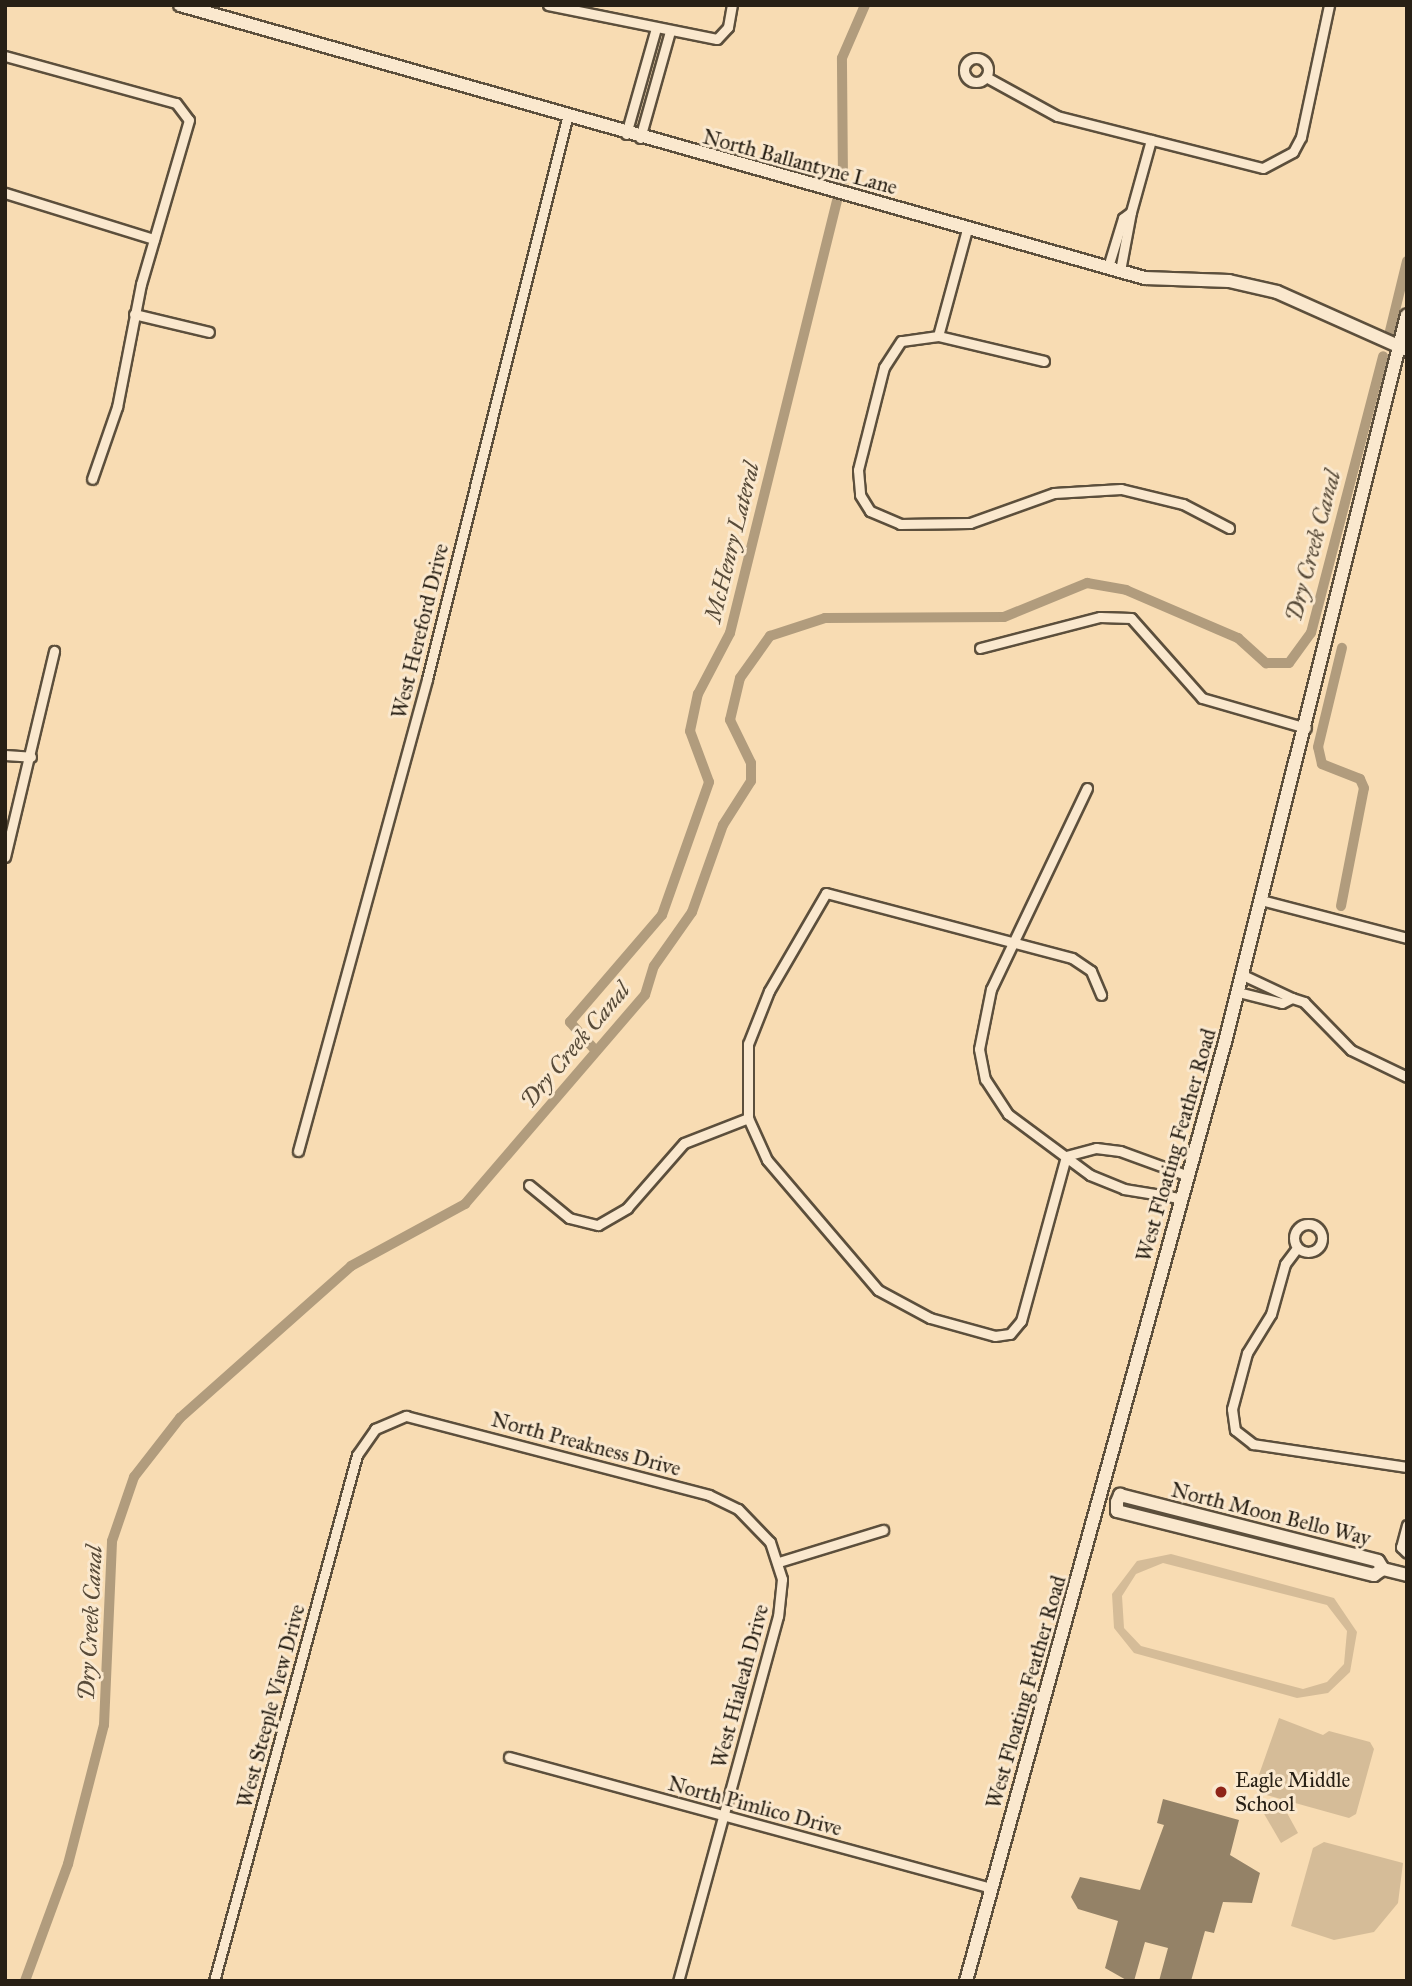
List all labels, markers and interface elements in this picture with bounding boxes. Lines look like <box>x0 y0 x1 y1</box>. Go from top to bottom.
street label: North Ballantyne Lane <box>700 124 900 200</box>
water label: McHenry Lateral <box>699 459 765 625</box>
water label: Dry Creek Canal <box>1280 467 1346 625</box>
street label: West Hereford Drive <box>386 541 454 721</box>
water label: Dry Creek Canal <box>515 977 635 1113</box>
street label: West Floating Feather Road <box>1131 1026 1221 1264</box>
street label: North Preakness Drive <box>489 1407 683 1481</box>
street label: North Moon Bello Way <box>1169 1477 1373 1551</box>
water label: Dry Creek Canal <box>72 1545 108 1701</box>
street label: West Floating Feather Road <box>981 1573 1071 1811</box>
street label: West Hialeah Drive <box>706 1601 774 1771</box>
street label: West Steeple View Drive <box>232 1602 310 1810</box>
place label: Eagle Middle School <box>1235 1767 1350 1817</box>
street label: North Pimlico Drive <box>665 1771 845 1841</box>
marker: Eagle Middle School <box>1213 1784 1229 1800</box>

